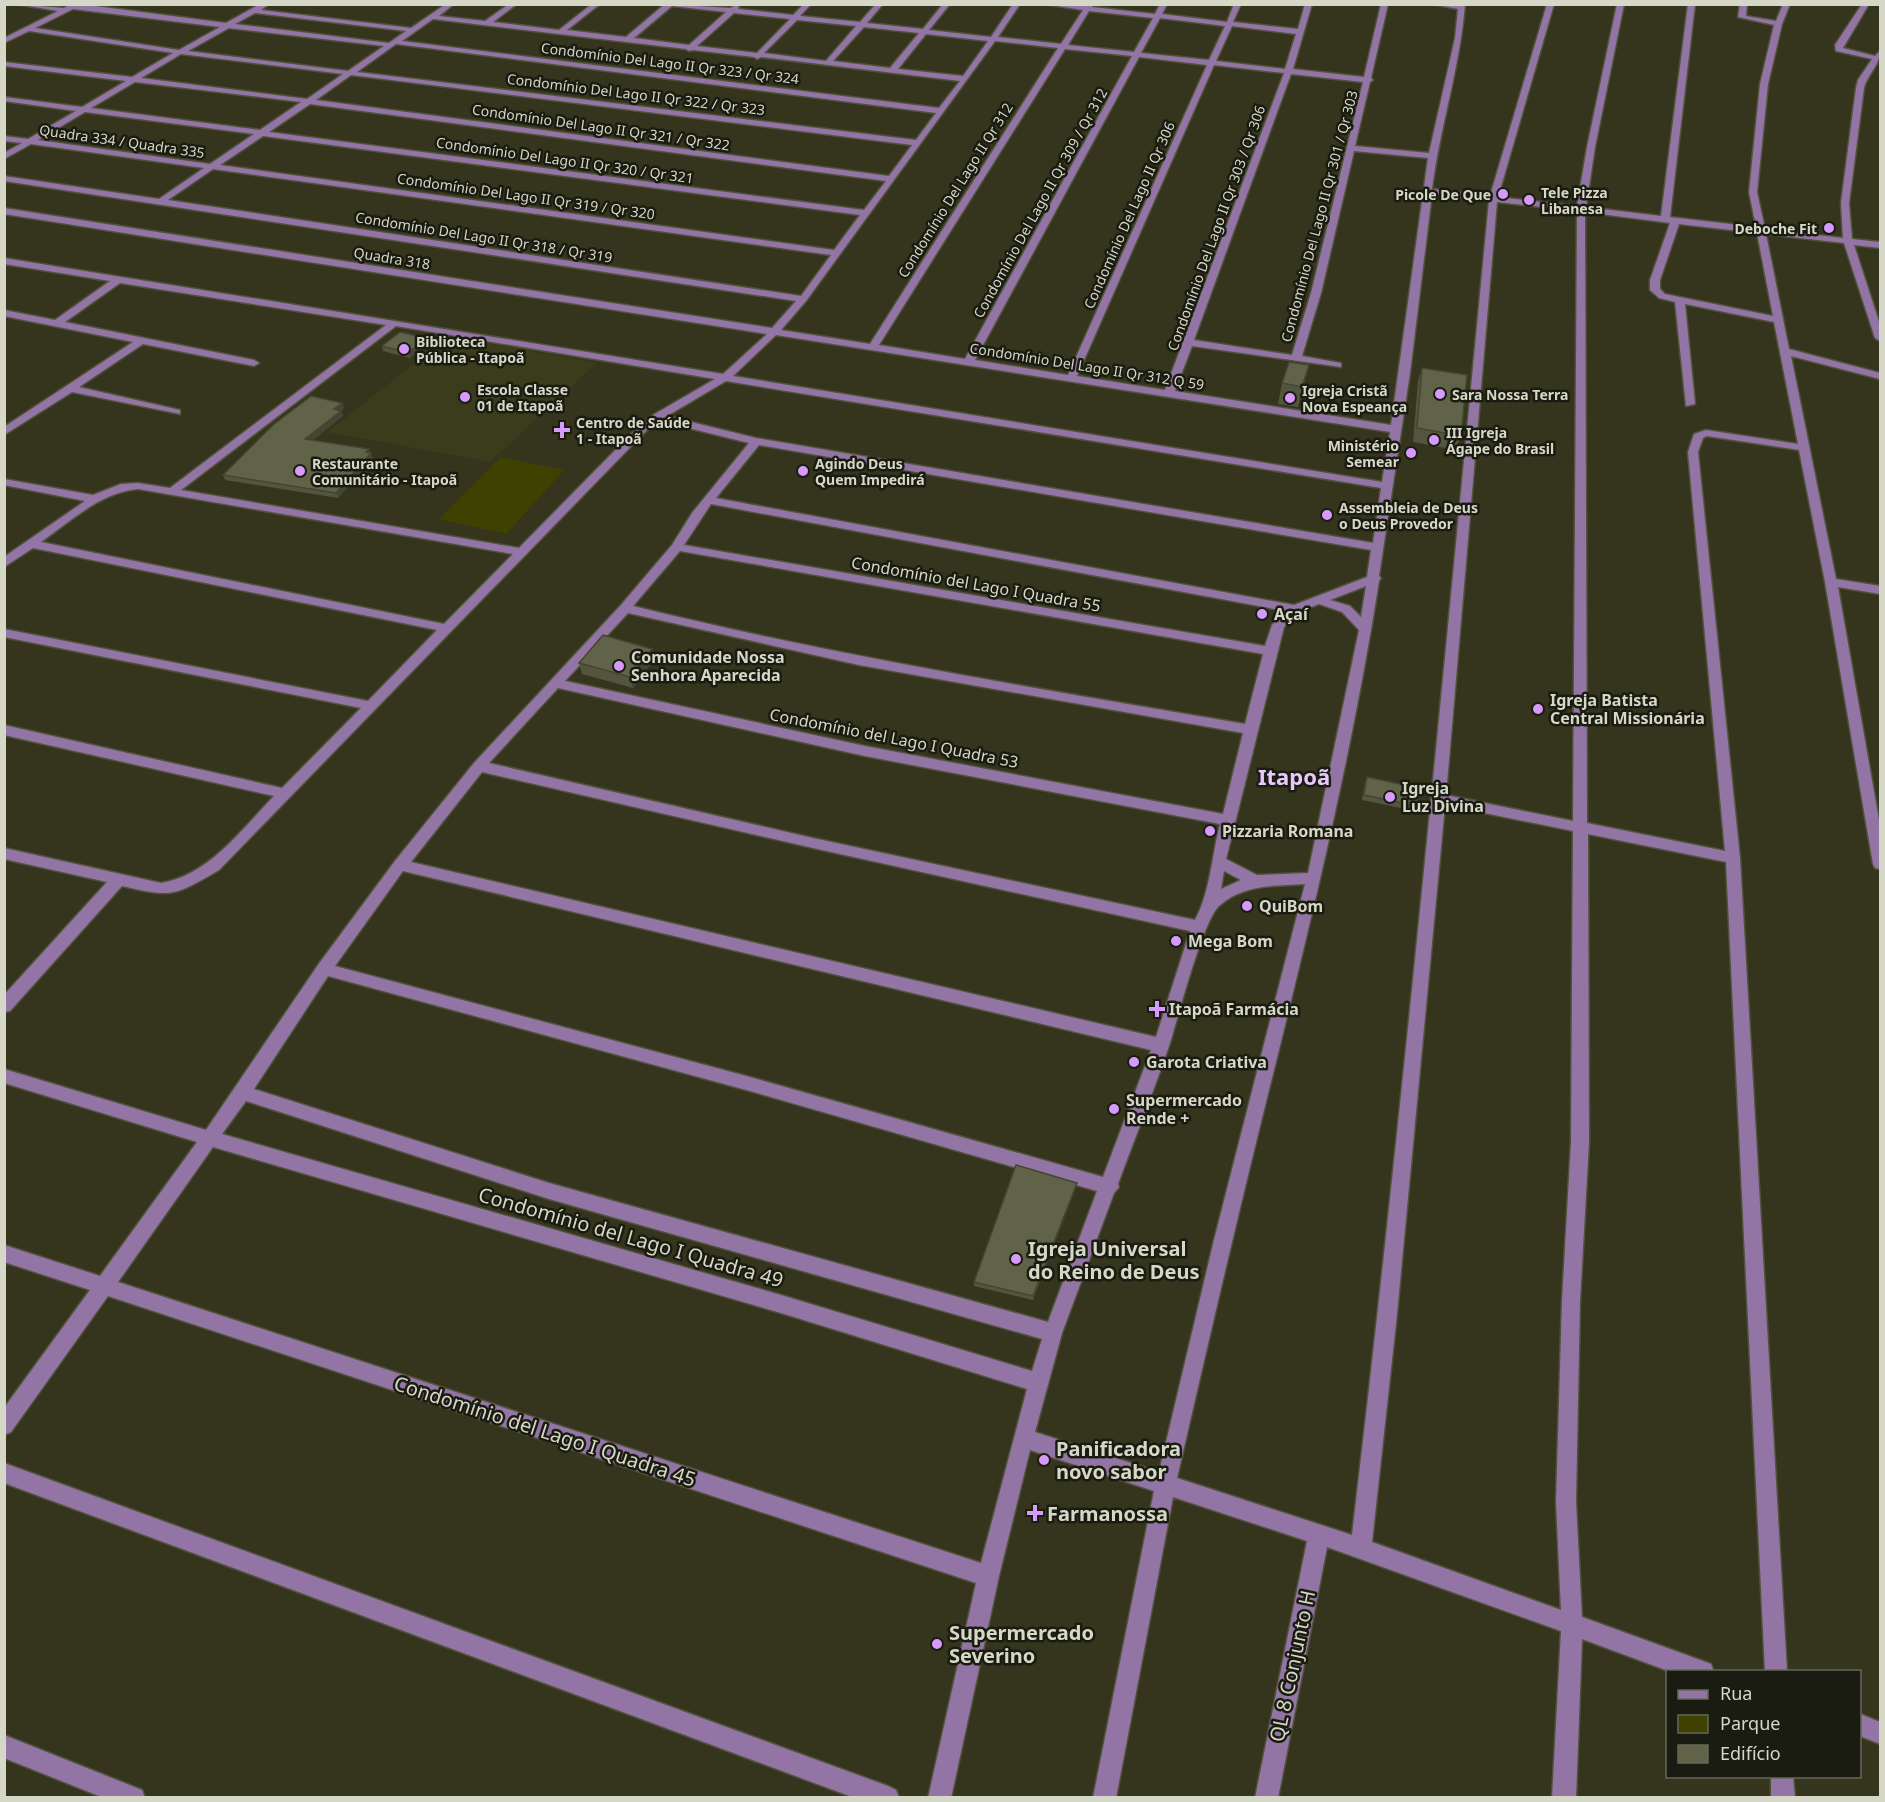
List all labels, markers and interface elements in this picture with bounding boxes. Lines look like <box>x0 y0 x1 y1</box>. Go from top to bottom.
street label: Condomínio Del Lago II Qr 323 / Qr 324 <box>540 38 800 88</box>
street label: Condomínio Del Lago II Qr 322 / Qr 323 <box>506 69 766 119</box>
street label: Condomínio Del Lago II Qr 309 / Qr 312 <box>969 85 1111 321</box>
street label: Condomínio Del Lago II Qr 301 / Qr 303 <box>1276 88 1362 344</box>
street label: Condomínio Del Lago II Qr 312 <box>893 99 1017 281</box>
street label: Condomínio Del Lago II Qr 321 / Qr 322 <box>471 100 731 154</box>
street label: Condomínio Del Lago II Qr 303 / Qr 306 <box>1163 103 1269 353</box>
street label: Condomínio Del Lago II Qr 306 <box>1079 118 1179 312</box>
street label: Quadra 334 / Quadra 335 <box>38 120 206 162</box>
street label: Condomínio Del Lago II Qr 320 / Qr 321 <box>435 133 695 187</box>
street label: Condomínio Del Lago II Qr 319 / Qr 320 <box>396 169 656 223</box>
place label: Tele Pizza Libanesa <box>1541 183 1608 218</box>
place label: Picole De Que <box>1395 185 1491 204</box>
marker: Picole De Que <box>1496 187 1510 201</box>
marker: Tele Pizza Libanesa <box>1522 193 1536 207</box>
street label: Condomínio Del Lago II Qr 318 / Qr 319 <box>354 207 614 267</box>
place label: Deboche Fit <box>1735 219 1817 238</box>
marker: Deboche Fit <box>1822 221 1836 235</box>
street label: Quadra 318 <box>352 243 432 273</box>
place label: Biblioteca Pública - Itapoã <box>416 332 524 367</box>
street label: Condomínio Del Lago II Qr 312 Q 59 <box>968 338 1206 394</box>
marker: Biblioteca Pública - Itapoã <box>397 342 411 356</box>
place label: Escola Classe 01 de Itapoã <box>477 380 568 415</box>
place label: Igreja Cristã Nova Espeança <box>1302 381 1407 416</box>
place label: Sara Nossa Terra <box>1452 385 1568 404</box>
marker: Sara Nossa Terra <box>1433 387 1447 401</box>
marker: Escola Classe 01 de Itapoã <box>458 390 472 404</box>
marker: Igreja Cristã Nova Espeança <box>1283 391 1297 405</box>
place label: Centro de Saúde 1 - Itapoã <box>576 413 690 448</box>
marker: Centro de Saúde 1 - Itapoã <box>553 421 571 439</box>
place label: III Igreja Ágape do Brasil <box>1446 423 1554 458</box>
marker: III Igreja Ágape do Brasil <box>1427 433 1441 447</box>
place label: Ministério Semear <box>1328 436 1400 471</box>
marker: Ministério Semear <box>1404 446 1418 460</box>
place label: Restaurante Comunitário - Itapoã <box>312 454 457 489</box>
place label: Agindo Deus Quem Impedirá <box>815 454 925 489</box>
marker: Restaurante Comunitário - Itapoã <box>293 464 307 478</box>
marker: Agindo Deus Quem Impedirá <box>796 464 810 478</box>
place label: Assembleia de Deus o Deus Provedor <box>1339 498 1478 533</box>
marker: Assembleia de Deus o Deus Provedor <box>1320 508 1334 522</box>
street label: Condomínio del Lago I Quadra 55 <box>850 551 1102 617</box>
place label: Açaí <box>1274 603 1309 625</box>
marker: Açaí <box>1255 607 1269 621</box>
place label: Comunidade Nossa Senhora Aparecida <box>631 646 785 686</box>
marker: Comunidade Nossa Senhora Aparecida <box>612 659 626 673</box>
place label: Igreja Batista Central Missionária <box>1550 689 1705 729</box>
marker: Igreja Batista Central Missionária <box>1531 702 1545 716</box>
street label: Condomínio del Lago I Quadra 53 <box>768 703 1020 773</box>
district label: Itapoã <box>1258 761 1330 791</box>
place label: Igreja Luz Divina <box>1402 777 1484 817</box>
marker: Igreja Luz Divina <box>1383 790 1397 804</box>
place label: Pizzaria Romana <box>1222 820 1353 842</box>
marker: Pizzaria Romana <box>1203 824 1217 838</box>
place label: QuiBom <box>1259 895 1323 917</box>
marker: QuiBom <box>1240 899 1254 913</box>
place label: Mega Bom <box>1188 930 1273 952</box>
marker: Mega Bom <box>1169 934 1183 948</box>
place label: Itapoã Farmácia <box>1169 998 1299 1020</box>
marker: Itapoã Farmácia <box>1150 1002 1164 1016</box>
place label: Garota Criativa <box>1146 1051 1267 1073</box>
marker: Garota Criativa <box>1127 1055 1141 1069</box>
place label: Supermercado Rende + <box>1126 1089 1242 1129</box>
marker: Supermercado Rende + <box>1107 1102 1121 1116</box>
street label: Condomínio del Lago I Quadra 49 <box>475 1180 787 1294</box>
place label: Igreja Universal do Reino de Deus <box>1028 1235 1199 1285</box>
marker: Igreja Universal do Reino de Deus <box>1009 1252 1023 1266</box>
street label: Condomínio del Lago I Quadra 45 <box>391 1369 699 1493</box>
place label: Panificadora novo sabor <box>1056 1435 1181 1485</box>
marker: Panificadora novo sabor <box>1037 1453 1051 1467</box>
place label: Farmanossa <box>1047 1500 1168 1527</box>
marker: Farmanossa <box>1028 1506 1042 1520</box>
street label: QL 8 Conjunto H <box>1263 1588 1321 1744</box>
place label: Supermercado Severino <box>949 1619 1094 1669</box>
marker: Supermercado Severino <box>930 1637 944 1651</box>
legend <box>1666 1670 1861 1778</box>
text: Rua <box>1720 1681 1752 1705</box>
text: Parque <box>1720 1711 1780 1735</box>
text: Edifício <box>1720 1741 1781 1765</box>

